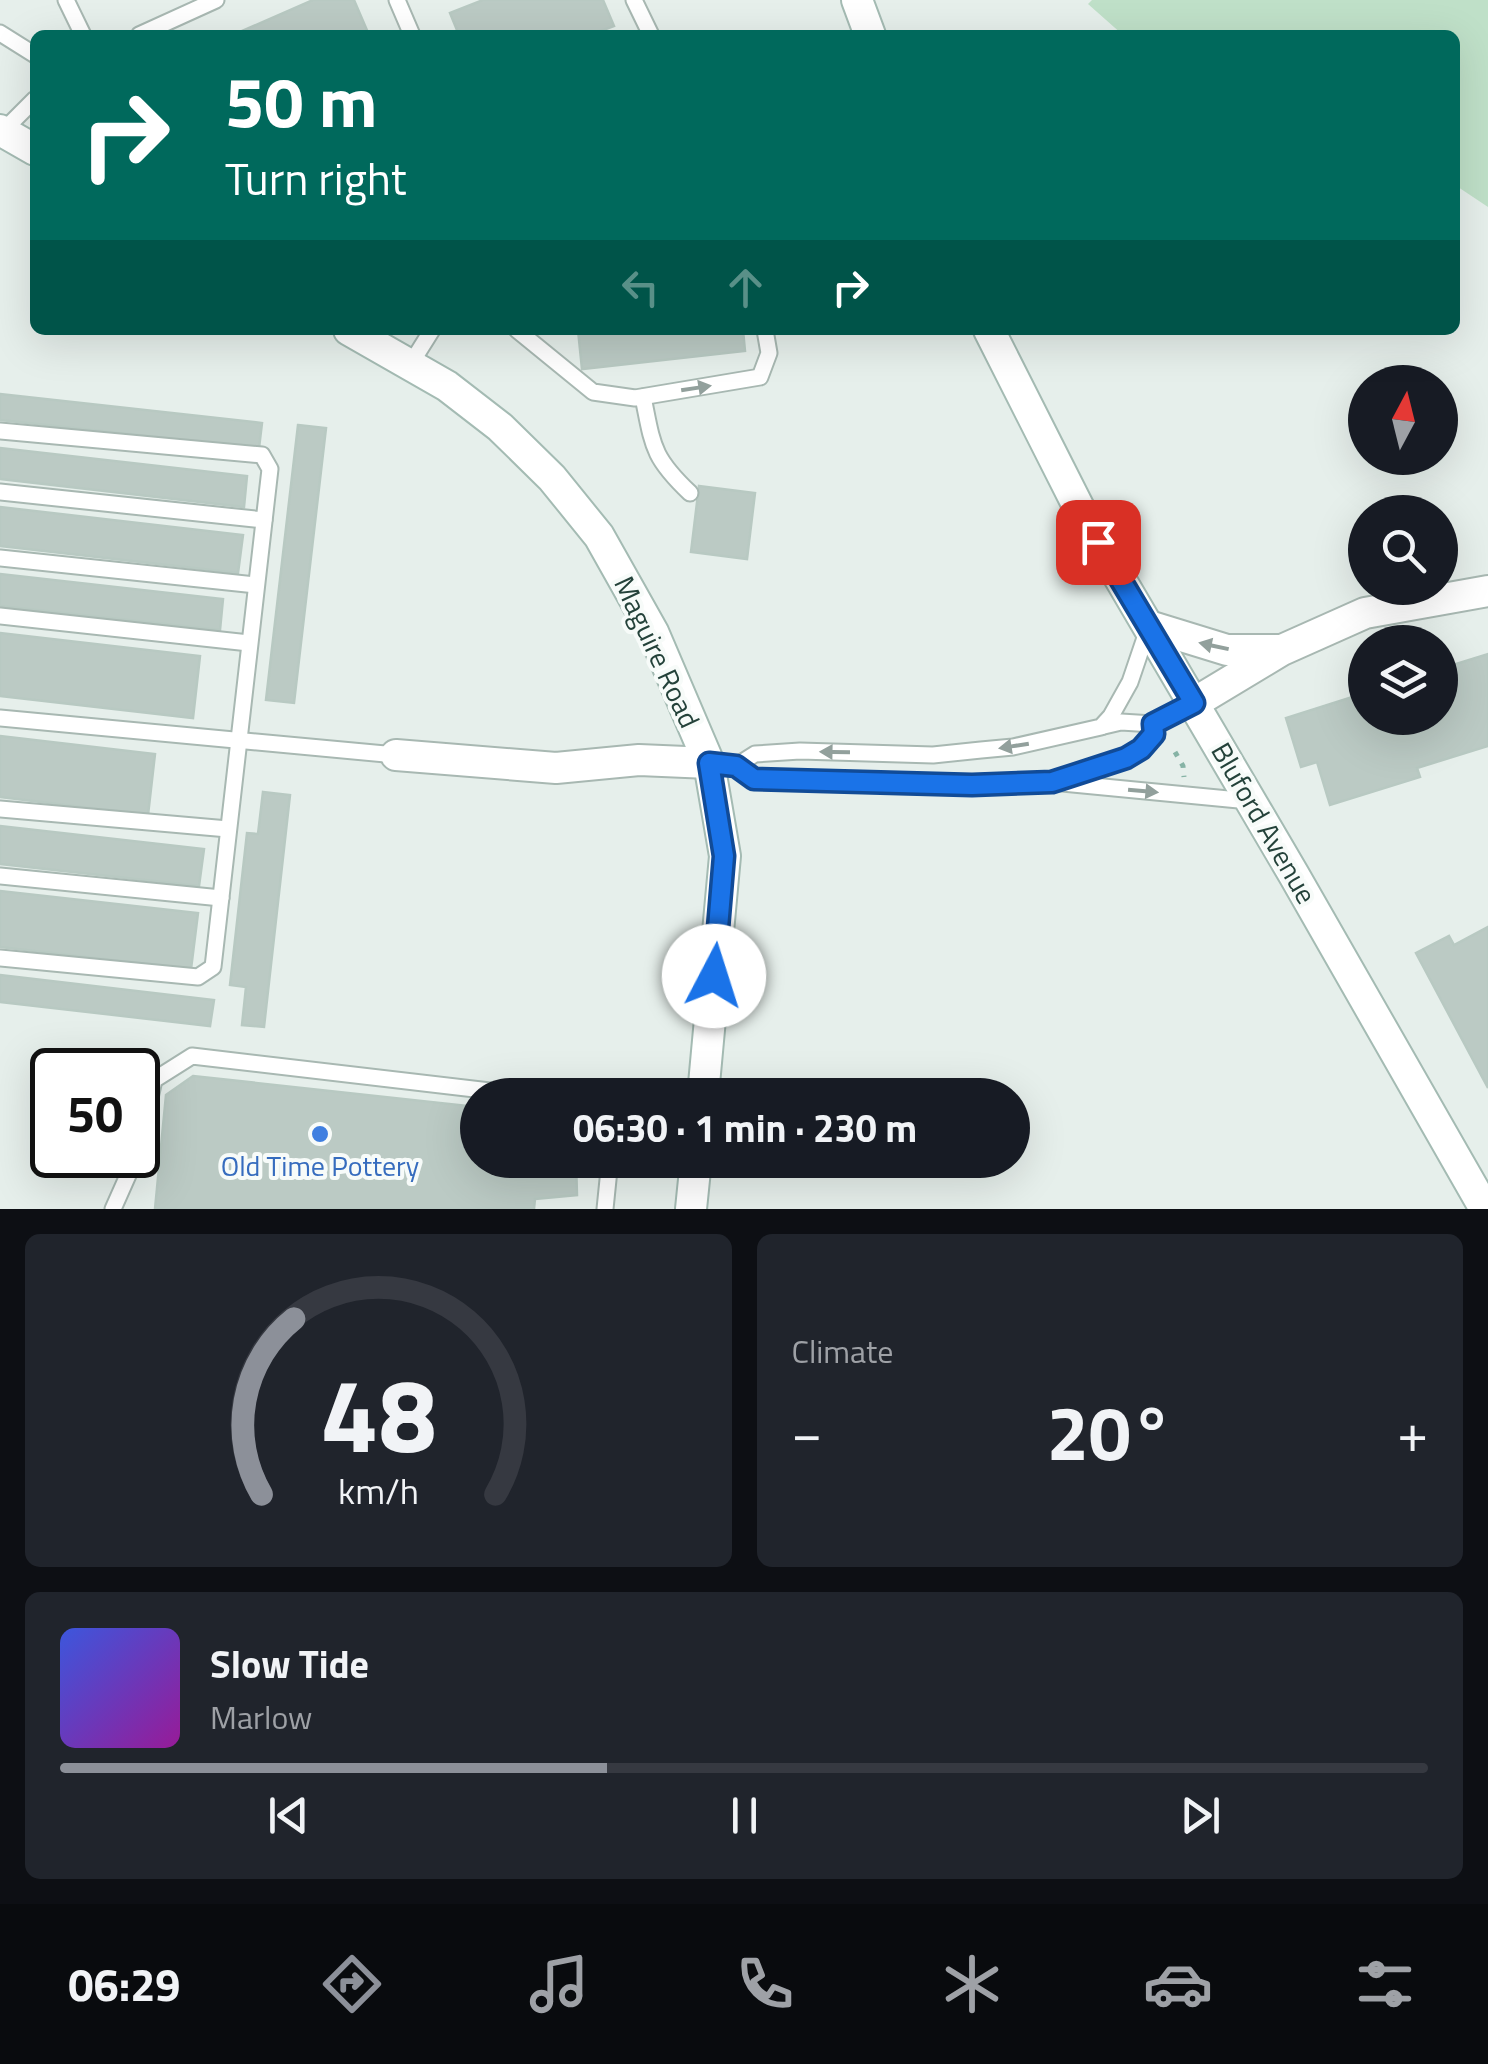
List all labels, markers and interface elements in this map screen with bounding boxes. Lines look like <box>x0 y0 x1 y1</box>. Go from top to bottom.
text: 50 m <box>225 48 378 154</box>
icon: right <box>60 70 190 200</box>
text: Turn right <box>225 144 407 212</box>
icon: left <box>613 260 668 315</box>
icon: ahead <box>718 260 773 315</box>
icon: right <box>823 260 878 315</box>
north arrow <box>1348 365 1458 475</box>
map controls <box>1348 365 1458 735</box>
one-way arrow <box>680 380 712 395</box>
button: search <box>1348 495 1458 605</box>
pin <box>1056 500 1141 585</box>
icon: arrive <box>1071 515 1126 570</box>
street label: Maguire Road <box>603 569 711 735</box>
button: layers <box>1348 625 1458 735</box>
one-way arrow <box>1198 638 1229 653</box>
street label: Bluford Avenue <box>1201 734 1328 912</box>
one-way arrow <box>998 738 1029 754</box>
one-way arrow <box>819 744 851 760</box>
one-way arrow <box>1128 783 1160 799</box>
position arrow <box>662 924 766 1028</box>
speed limit sign: 50 <box>30 1048 160 1178</box>
text: 06:30 · 1 min · 230 m <box>573 1099 917 1157</box>
marker: Old Time Pottery <box>309 1123 331 1145</box>
place label: Old Time Pottery <box>221 1144 419 1187</box>
text: Climate <box>792 1327 893 1375</box>
text: 48 <box>320 1334 436 1492</box>
text: 20° <box>1047 1375 1173 1489</box>
text: − <box>792 1390 822 1473</box>
text: + <box>1397 1390 1428 1473</box>
text: km/h <box>338 1463 419 1518</box>
text: Slow Tide <box>210 1635 369 1693</box>
text: Marlow <box>210 1693 313 1741</box>
icon: previous <box>261 1788 316 1843</box>
icon: pause <box>717 1788 772 1843</box>
icon: next <box>1173 1788 1228 1843</box>
icon: directions <box>317 1949 387 2019</box>
icon: music <box>524 1949 594 2019</box>
icon: phone <box>730 1949 800 2019</box>
icon: climate <box>937 1949 1007 2019</box>
icon: car <box>1143 1949 1213 2019</box>
icon: filters <box>1350 1949 1420 2019</box>
text: 06:29 <box>68 1950 181 2018</box>

